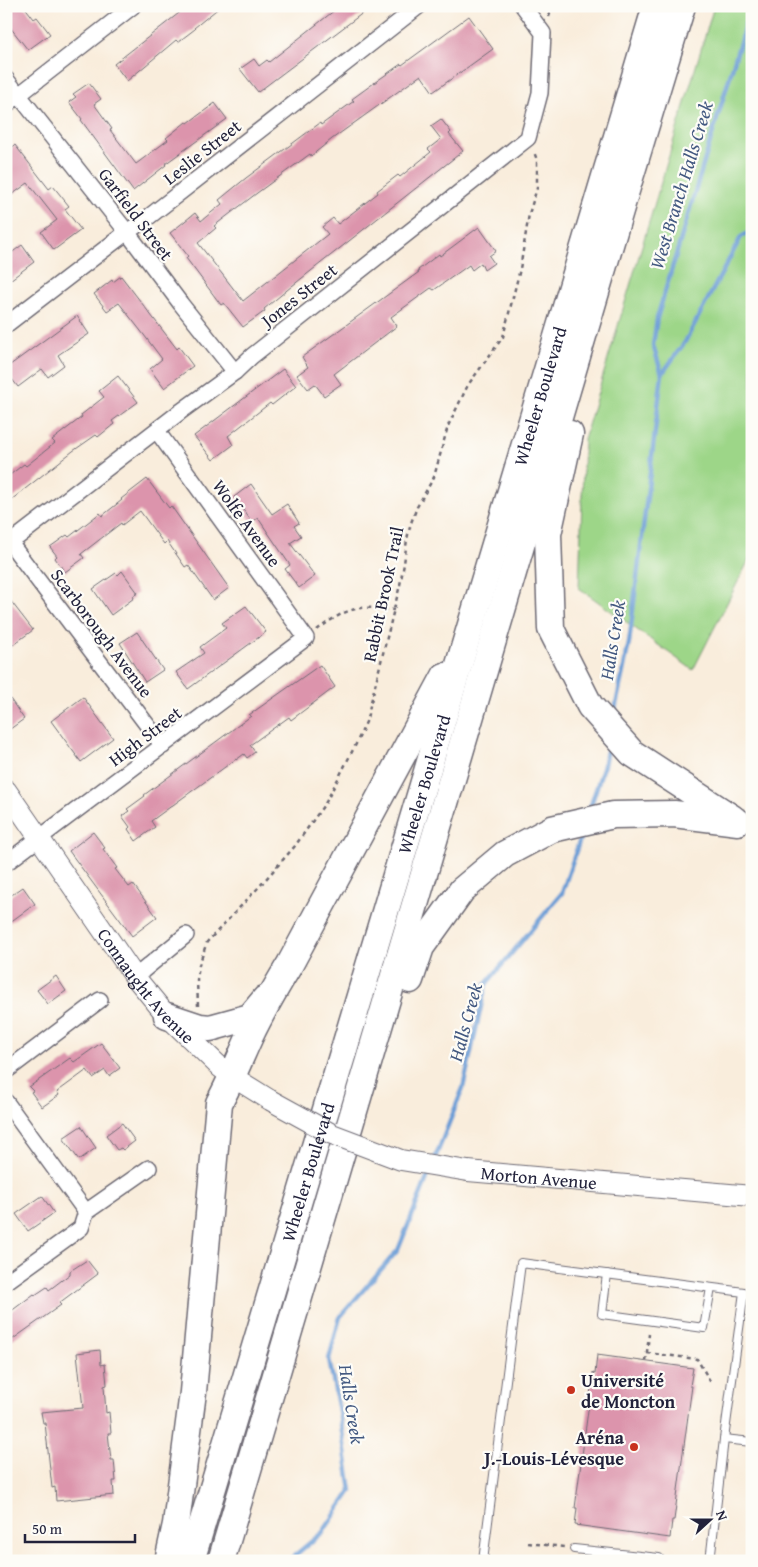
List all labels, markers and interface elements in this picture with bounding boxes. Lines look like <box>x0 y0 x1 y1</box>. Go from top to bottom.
water label: West Branch Halls Creek <box>642 97 720 272</box>
street label: Leslie Street <box>157 113 247 191</box>
street label: Garfield Street <box>92 162 180 267</box>
street label: Jones Street <box>254 256 343 335</box>
street label: Wheeler Boulevard <box>506 323 573 469</box>
street label: Wolfe Avenue <box>206 474 288 572</box>
street label: Rabbit Brook Trail <box>355 524 411 664</box>
street label: Scarborough Avenue <box>44 563 160 703</box>
water label: Halls Creek <box>592 598 632 683</box>
street label: High Street <box>103 699 188 773</box>
street label: Wheeler Boulevard <box>390 711 457 857</box>
street label: Connaught Avenue <box>91 922 201 1050</box>
water label: Halls Creek <box>441 979 489 1065</box>
street label: Wheeler Boulevard <box>274 1099 341 1245</box>
street label: Morton Avenue <box>480 1159 598 1196</box>
water label: Halls Creek <box>332 1361 372 1446</box>
place label: Université de Moncton <box>581 1367 676 1415</box>
marker: Université de Moncton <box>565 1384 577 1396</box>
place label: Aréna J.-Louis-Lévesque <box>481 1424 625 1472</box>
marker: Aréna J.-Louis-Lévesque <box>628 1441 640 1453</box>
north arrow <box>686 1494 736 1544</box>
text: N <box>711 1507 733 1524</box>
scale bar <box>25 1512 135 1544</box>
text: 50 m <box>32 1518 63 1539</box>

